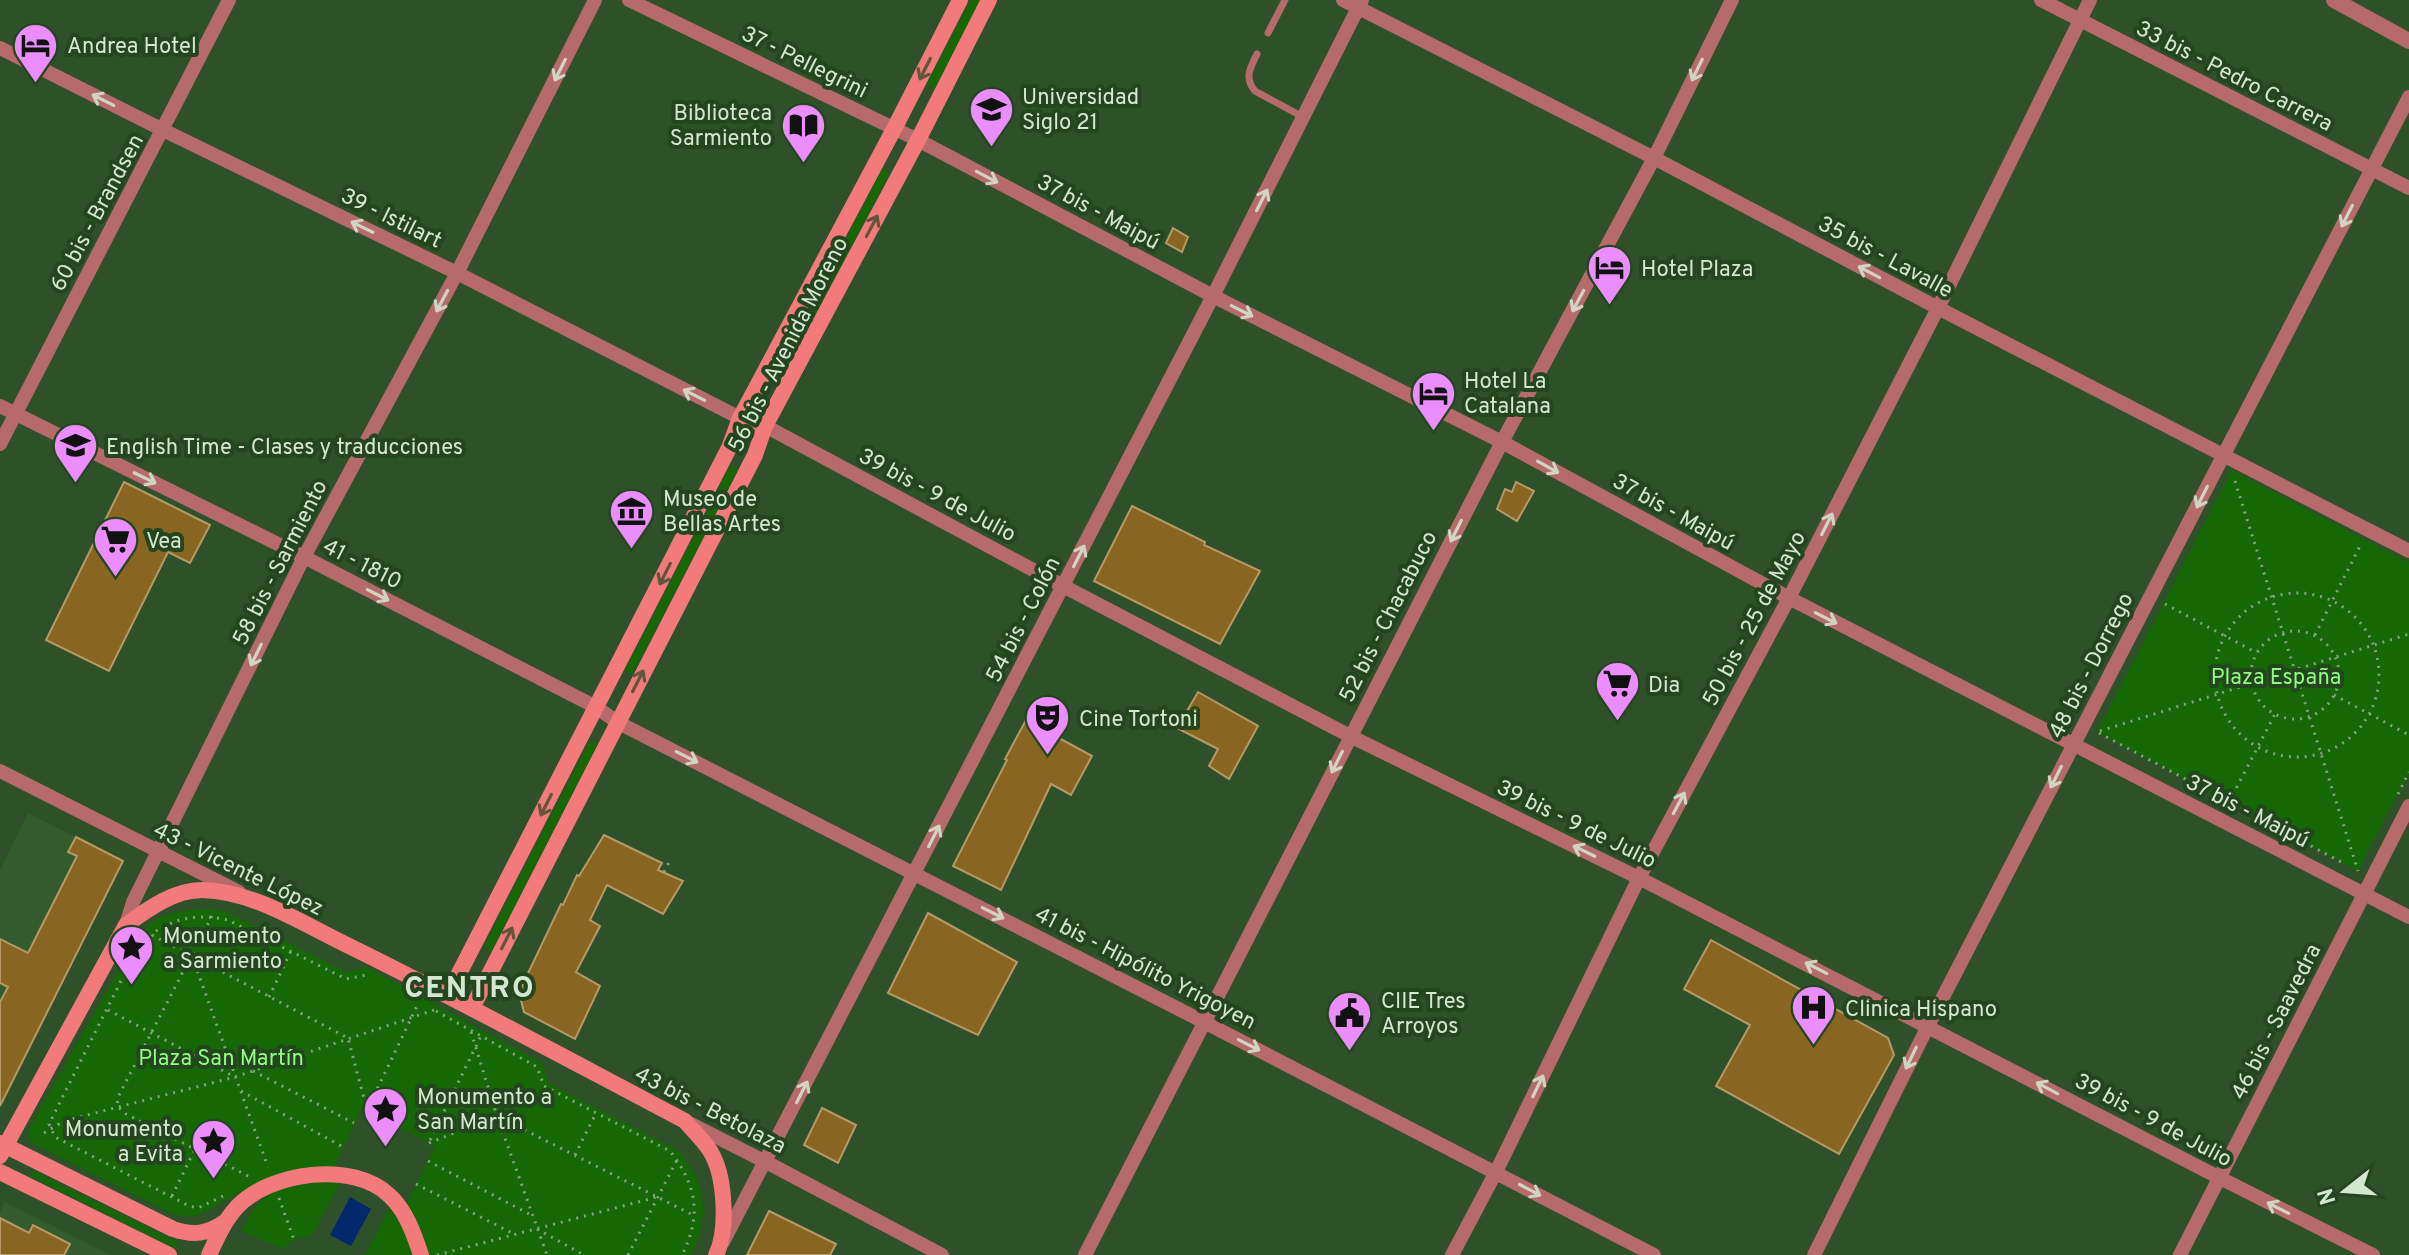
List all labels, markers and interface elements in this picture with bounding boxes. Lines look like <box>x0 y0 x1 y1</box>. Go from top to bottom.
street label: 33 bis - Pedro Carrera <box>2131 16 2337 139</box>
hotel icon: Andrea Hotel <box>12 21 60 84</box>
street label: 37 - Pellegrini <box>736 21 871 105</box>
place label: Andrea Hotel <box>67 34 197 61</box>
one-way arrow <box>551 57 567 81</box>
one-way arrow <box>916 57 932 81</box>
one-way arrow <box>1689 58 1704 82</box>
school or university icon: Universidad Siglo 21 <box>967 85 1015 148</box>
place label: Universidad Siglo 21 <box>1022 85 1139 137</box>
one-way arrow <box>92 92 116 108</box>
place label: Biblioteca Sarmiento <box>670 101 772 153</box>
library icon: Biblioteca Sarmiento <box>779 101 827 164</box>
street label: 60 bis - Brandsen <box>45 130 151 296</box>
one-way arrow <box>975 169 998 185</box>
street label: 37 bis - Maipú <box>1032 170 1164 257</box>
street label: 39 - Istilart <box>336 183 446 255</box>
one-way arrow <box>1254 188 1270 212</box>
one-way arrow <box>2339 204 2355 228</box>
street label: 35 bis - Lavalle <box>1813 211 1957 305</box>
one-way arrow <box>865 215 880 239</box>
one-way arrow <box>350 219 374 234</box>
street label: 56 bis - Avenida Moreno <box>723 233 855 457</box>
hotel icon: Hotel Plaza <box>1586 244 1634 307</box>
place label: Hotel Plaza <box>1641 257 1753 284</box>
one-way arrow <box>1857 263 1881 279</box>
one-way arrow <box>434 289 449 313</box>
one-way arrow <box>1569 289 1585 312</box>
one-way arrow <box>1229 304 1253 319</box>
hotel icon: Hotel La Catalana <box>1409 369 1457 432</box>
place label: Hotel La Catalana <box>1464 369 1551 421</box>
one-way arrow <box>683 386 706 402</box>
school or university icon: English Time - Clases y traducciones <box>51 422 99 485</box>
place label: English Time - Clases y traducciones <box>106 435 463 462</box>
street label: 39 bis - 9 de Julio <box>854 443 1020 549</box>
one-way arrow <box>1536 460 1560 476</box>
street label: 37 bis - Maipú <box>1607 469 1738 558</box>
one-way arrow <box>133 471 157 486</box>
street label: 58 bis - Sarmiento <box>228 476 335 650</box>
one-way arrow <box>2193 484 2209 508</box>
museum icon: Museo de Bellas Artes <box>608 487 656 550</box>
place label: Museo de Bellas Artes <box>663 487 781 539</box>
one-way arrow <box>1820 512 1835 536</box>
supermarket icon: Vea <box>91 516 139 579</box>
one-way arrow <box>1448 518 1464 542</box>
street label: 52 bis - Chacabuco <box>1334 527 1444 707</box>
street label: 50 bis - 25 de Mayo <box>1698 527 1813 711</box>
place label: Vea <box>146 529 182 556</box>
street label: 41 - 1810 <box>318 534 406 597</box>
one-way arrow <box>1071 544 1087 568</box>
street label: 54 bis - Colón <box>981 553 1067 687</box>
one-way arrow <box>656 562 672 585</box>
one-way arrow <box>365 587 389 603</box>
street label: 48 bis - Dorrego <box>2044 589 2141 743</box>
one-way arrow <box>1814 610 1838 626</box>
one-way arrow <box>247 643 263 667</box>
supermarket icon: Dia <box>1593 660 1641 723</box>
park label: Plaza España <box>2211 665 2341 692</box>
one-way arrow <box>631 670 646 694</box>
place label: Dia <box>1648 673 1680 700</box>
theatre icon: Cine Tortoni <box>1024 694 1072 757</box>
place label: Cine Tortoni <box>1079 707 1198 734</box>
one-way arrow <box>1328 749 1344 773</box>
one-way arrow <box>674 750 698 765</box>
one-way arrow <box>2048 765 2064 789</box>
street label: 37 bis - Maipú <box>2181 770 2313 855</box>
street label: 39 bis - 9 de Julio <box>1492 775 1660 876</box>
one-way arrow <box>1671 792 1687 815</box>
one-way arrow <box>538 793 553 817</box>
street label: 43 - Vicente López <box>149 817 327 923</box>
one-way arrow <box>926 825 942 849</box>
one-way arrow <box>1573 842 1597 858</box>
street label: 41 bis - Hipólito Yrigoyen <box>1030 902 1260 1037</box>
one-way arrow <box>981 906 1005 922</box>
place icon: Monumento a Sarmiento <box>108 924 156 987</box>
place label: Monumento a Sarmiento <box>163 924 282 976</box>
one-way arrow <box>500 927 516 951</box>
street label: 46 bis - Saavedra <box>2226 940 2328 1105</box>
one-way arrow <box>1805 960 1829 976</box>
district label: CENTRO <box>404 971 536 1008</box>
hospital icon: Clinica Hispano <box>1790 984 1838 1047</box>
public building icon: CIIE Tres Arroyos <box>1326 989 1374 1052</box>
place label: CIIE Tres Arroyos <box>1381 989 1466 1041</box>
place label: Clinica Hispano <box>1845 997 1997 1024</box>
one-way arrow <box>1237 1038 1261 1053</box>
park label: Plaza San Martín <box>138 1046 304 1073</box>
one-way arrow <box>1903 1046 1919 1070</box>
street label: 43 bis - Betolaza <box>630 1061 790 1161</box>
street label: 39 bis - 9 de Julio <box>2070 1068 2236 1174</box>
one-way arrow <box>1531 1074 1546 1098</box>
one-way arrow <box>2036 1080 2059 1096</box>
one-way arrow <box>794 1081 810 1105</box>
place icon: Monumento a San Martín <box>362 1085 410 1148</box>
place label: Monumento a San Martín <box>417 1085 552 1137</box>
place label: Monumento a Evita <box>65 1117 183 1169</box>
place icon: Monumento a Evita <box>190 1117 238 1180</box>
north arrow <box>2305 1151 2385 1231</box>
one-way arrow <box>1518 1183 1541 1199</box>
text: N <box>2313 1185 2343 1208</box>
one-way arrow <box>2266 1199 2290 1215</box>

